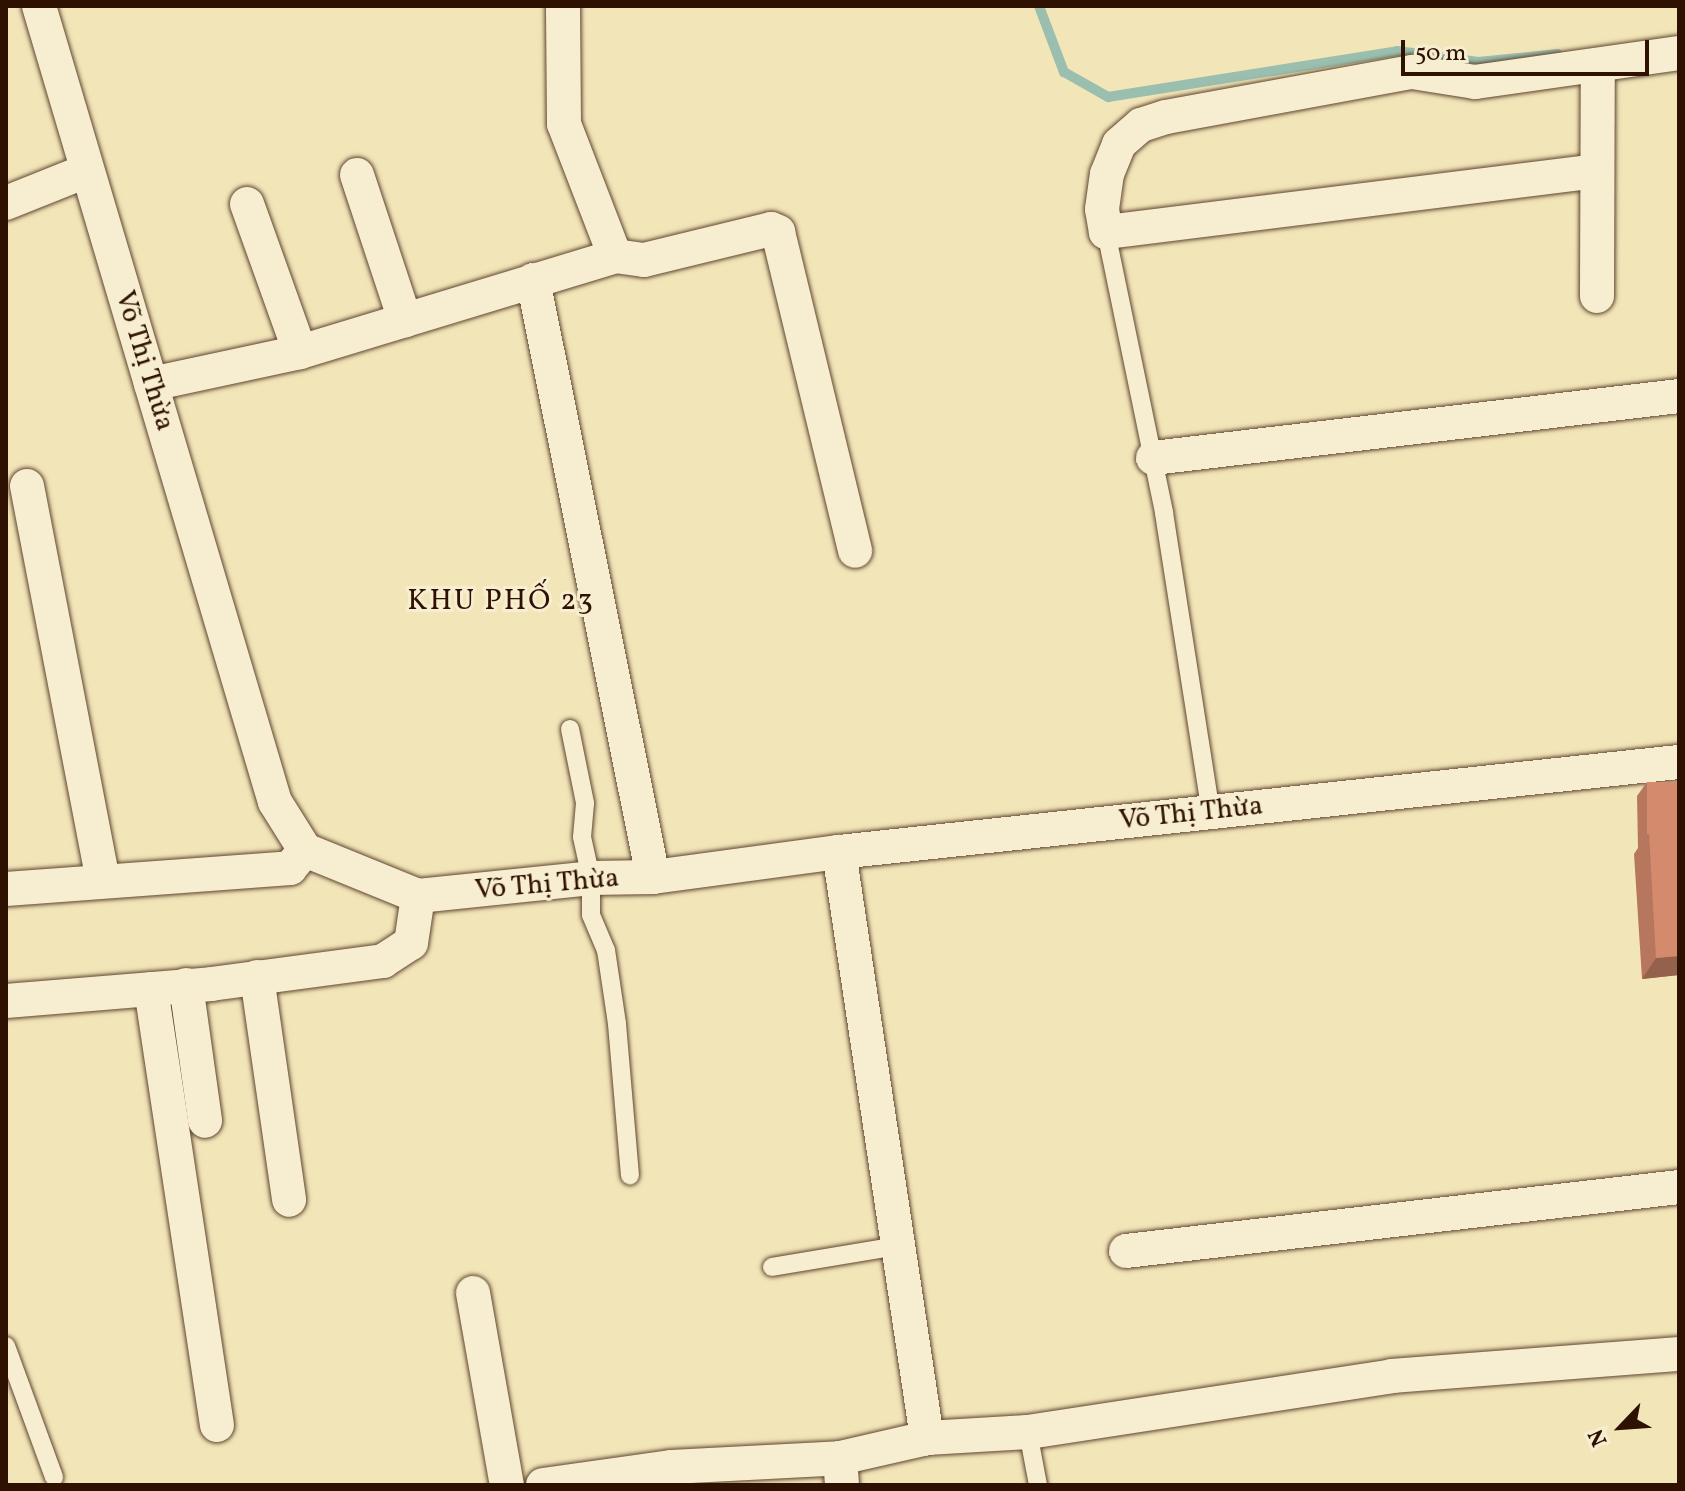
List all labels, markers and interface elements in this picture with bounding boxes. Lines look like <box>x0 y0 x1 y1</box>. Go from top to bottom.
scale bar <box>1405 24 1653 74</box>
text: 50 m <box>1415 37 1467 71</box>
street label: Võ Thị Thừa <box>107 286 181 436</box>
district label: KHU PHỐ 23 <box>407 583 595 619</box>
street label: Võ Thị Thừa <box>1116 790 1266 838</box>
street label: Võ Thị Thừa <box>473 862 621 908</box>
north arrow <box>1581 1387 1661 1467</box>
text: N <box>1581 1424 1616 1451</box>

